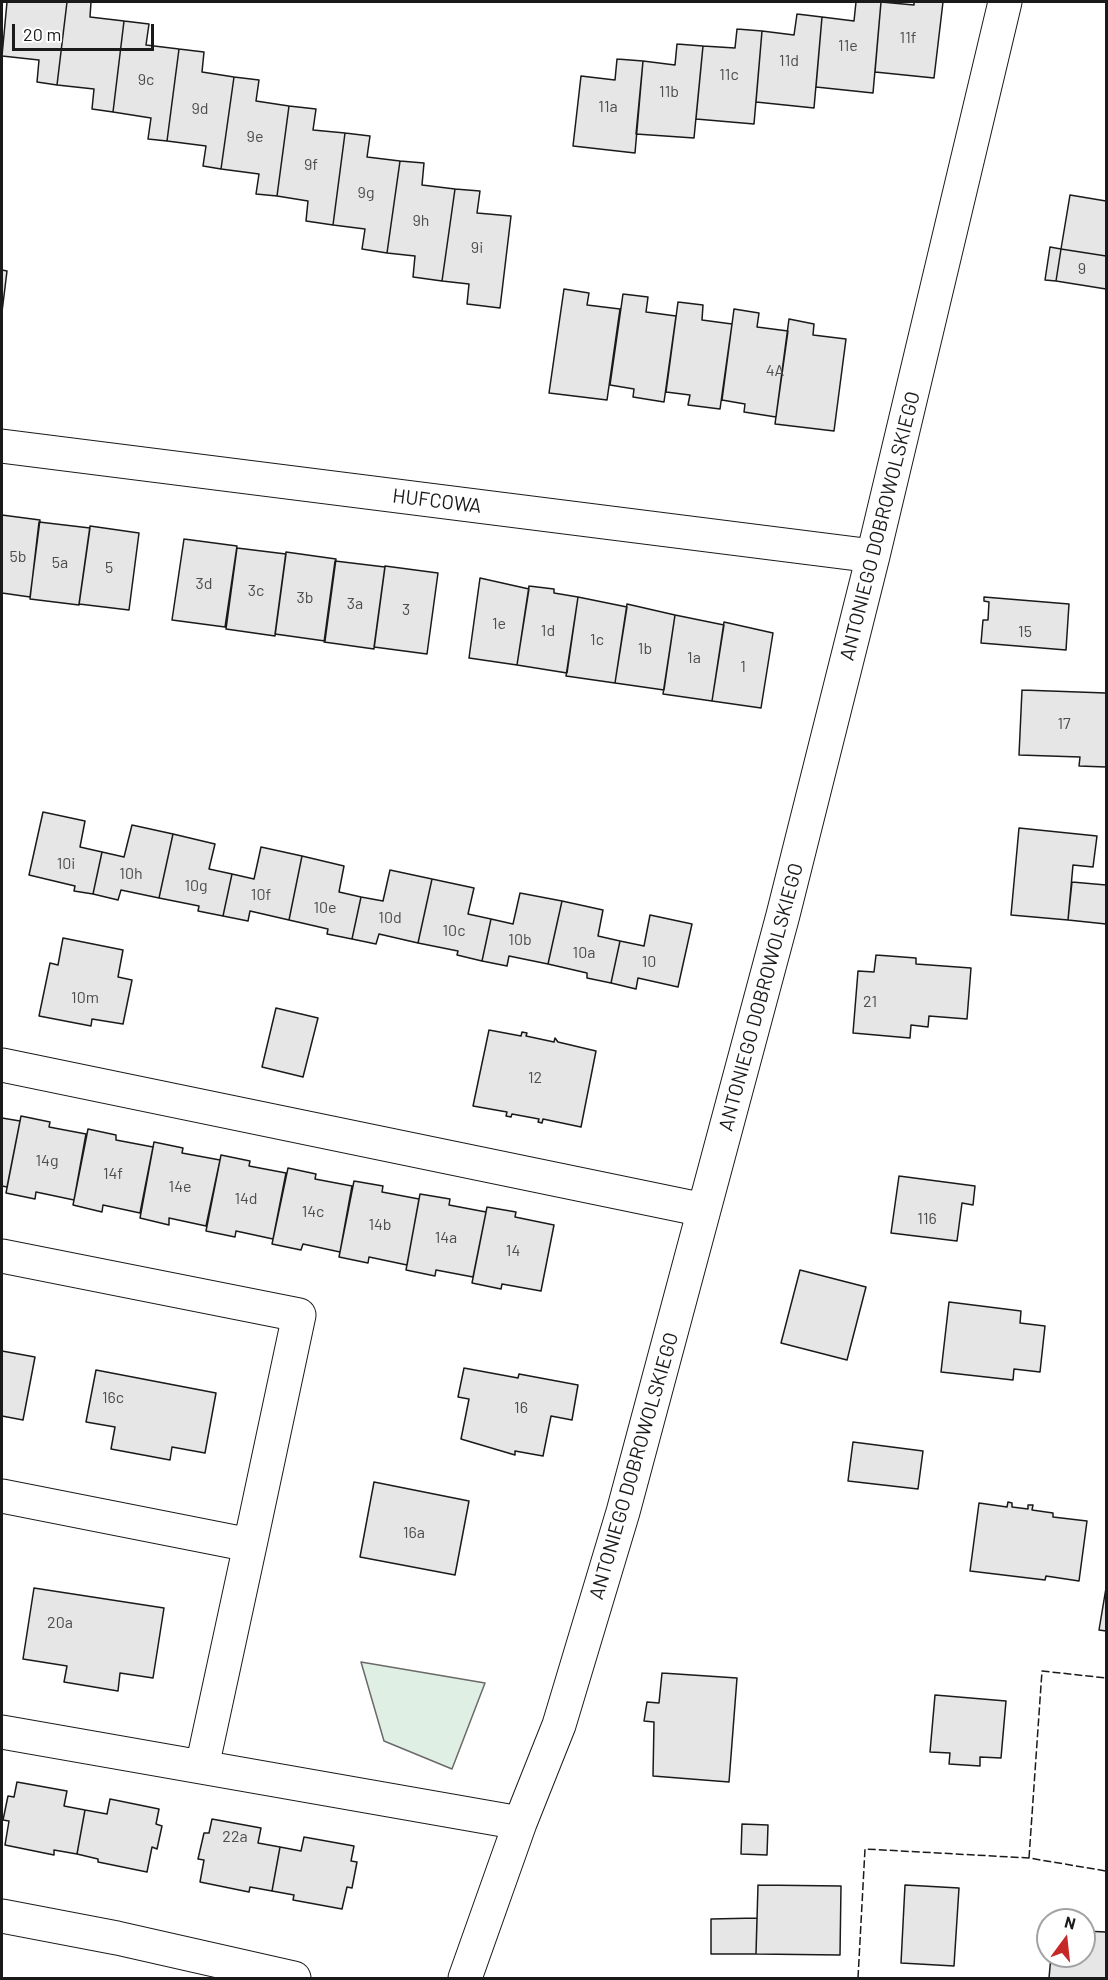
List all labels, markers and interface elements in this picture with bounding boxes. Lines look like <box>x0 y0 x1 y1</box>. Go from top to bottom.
scale bar <box>15 12 158 50</box>
text: 20 m <box>23 23 61 45</box>
house number: 11f <box>900 28 916 48</box>
house number: 11e <box>838 36 858 56</box>
house number: 11d <box>779 51 799 71</box>
house number: 11c <box>719 65 739 85</box>
house number: 9c <box>138 70 154 90</box>
house number: 11b <box>659 82 679 102</box>
house number: 11a <box>598 97 618 117</box>
house number: 9d <box>191 99 209 119</box>
house number: 9e <box>247 127 263 147</box>
house number: 9f <box>304 155 318 175</box>
house number: 9g <box>358 183 374 203</box>
house number: 9h <box>413 211 429 231</box>
house number: 9i <box>471 238 483 258</box>
house number: 9 <box>1078 259 1086 279</box>
house number: 4A <box>766 361 784 381</box>
street label: ANTONIEGO DOBROWOLSKIEGO <box>835 389 925 663</box>
street label: HUFCOWA <box>391 484 483 518</box>
house number: 5b <box>10 547 26 567</box>
house number: 5a <box>52 553 68 573</box>
house number: 5 <box>105 558 113 578</box>
house number: 3d <box>196 574 212 594</box>
house number: 3c <box>248 581 264 601</box>
house number: 3b <box>297 588 313 608</box>
house number: 3a <box>347 594 363 614</box>
house number: 3 <box>402 600 410 620</box>
house number: 1e <box>492 614 506 634</box>
house number: 1d <box>541 621 555 641</box>
house number: 15 <box>1018 622 1032 642</box>
house number: 1c <box>590 630 604 650</box>
house number: 1b <box>638 639 652 659</box>
house number: 1a <box>687 648 701 668</box>
house number: 1 <box>740 657 746 677</box>
house number: 17 <box>1057 714 1071 734</box>
house number: 10i <box>57 854 75 874</box>
street label: ANTONIEGO DOBROWOLSKIEGO <box>714 860 808 1134</box>
house number: 10h <box>119 864 143 884</box>
house number: 10g <box>184 876 208 896</box>
house number: 10f <box>251 885 271 905</box>
house number: 10e <box>313 898 337 918</box>
house number: 10d <box>378 908 402 928</box>
house number: 10c <box>443 921 465 941</box>
house number: 10b <box>508 930 532 950</box>
house number: 10a <box>573 943 595 963</box>
house number: 10 <box>642 952 656 972</box>
house number: 10m <box>71 988 99 1008</box>
house number: 21 <box>863 992 877 1012</box>
house number: 12 <box>528 1068 542 1088</box>
house number: 14g <box>36 1151 58 1171</box>
house number: 14f <box>103 1164 123 1184</box>
house number: 14e <box>169 1177 191 1197</box>
house number: 14d <box>234 1189 258 1209</box>
house number: 14c <box>302 1202 324 1222</box>
house number: 116 <box>917 1209 937 1229</box>
house number: 14b <box>368 1215 392 1235</box>
house number: 14a <box>435 1228 457 1248</box>
house number: 14 <box>506 1241 520 1261</box>
street label: ANTONIEGO DOBROWOLSKIEGO <box>584 1330 684 1602</box>
house number: 16c <box>102 1388 124 1408</box>
house number: 16 <box>514 1398 528 1418</box>
house number: 16a <box>403 1523 425 1543</box>
house number: 20a <box>47 1613 73 1633</box>
house number: 22a <box>222 1827 248 1847</box>
north arrow <box>1036 1908 1096 1968</box>
text: N <box>1063 1912 1078 1933</box>

